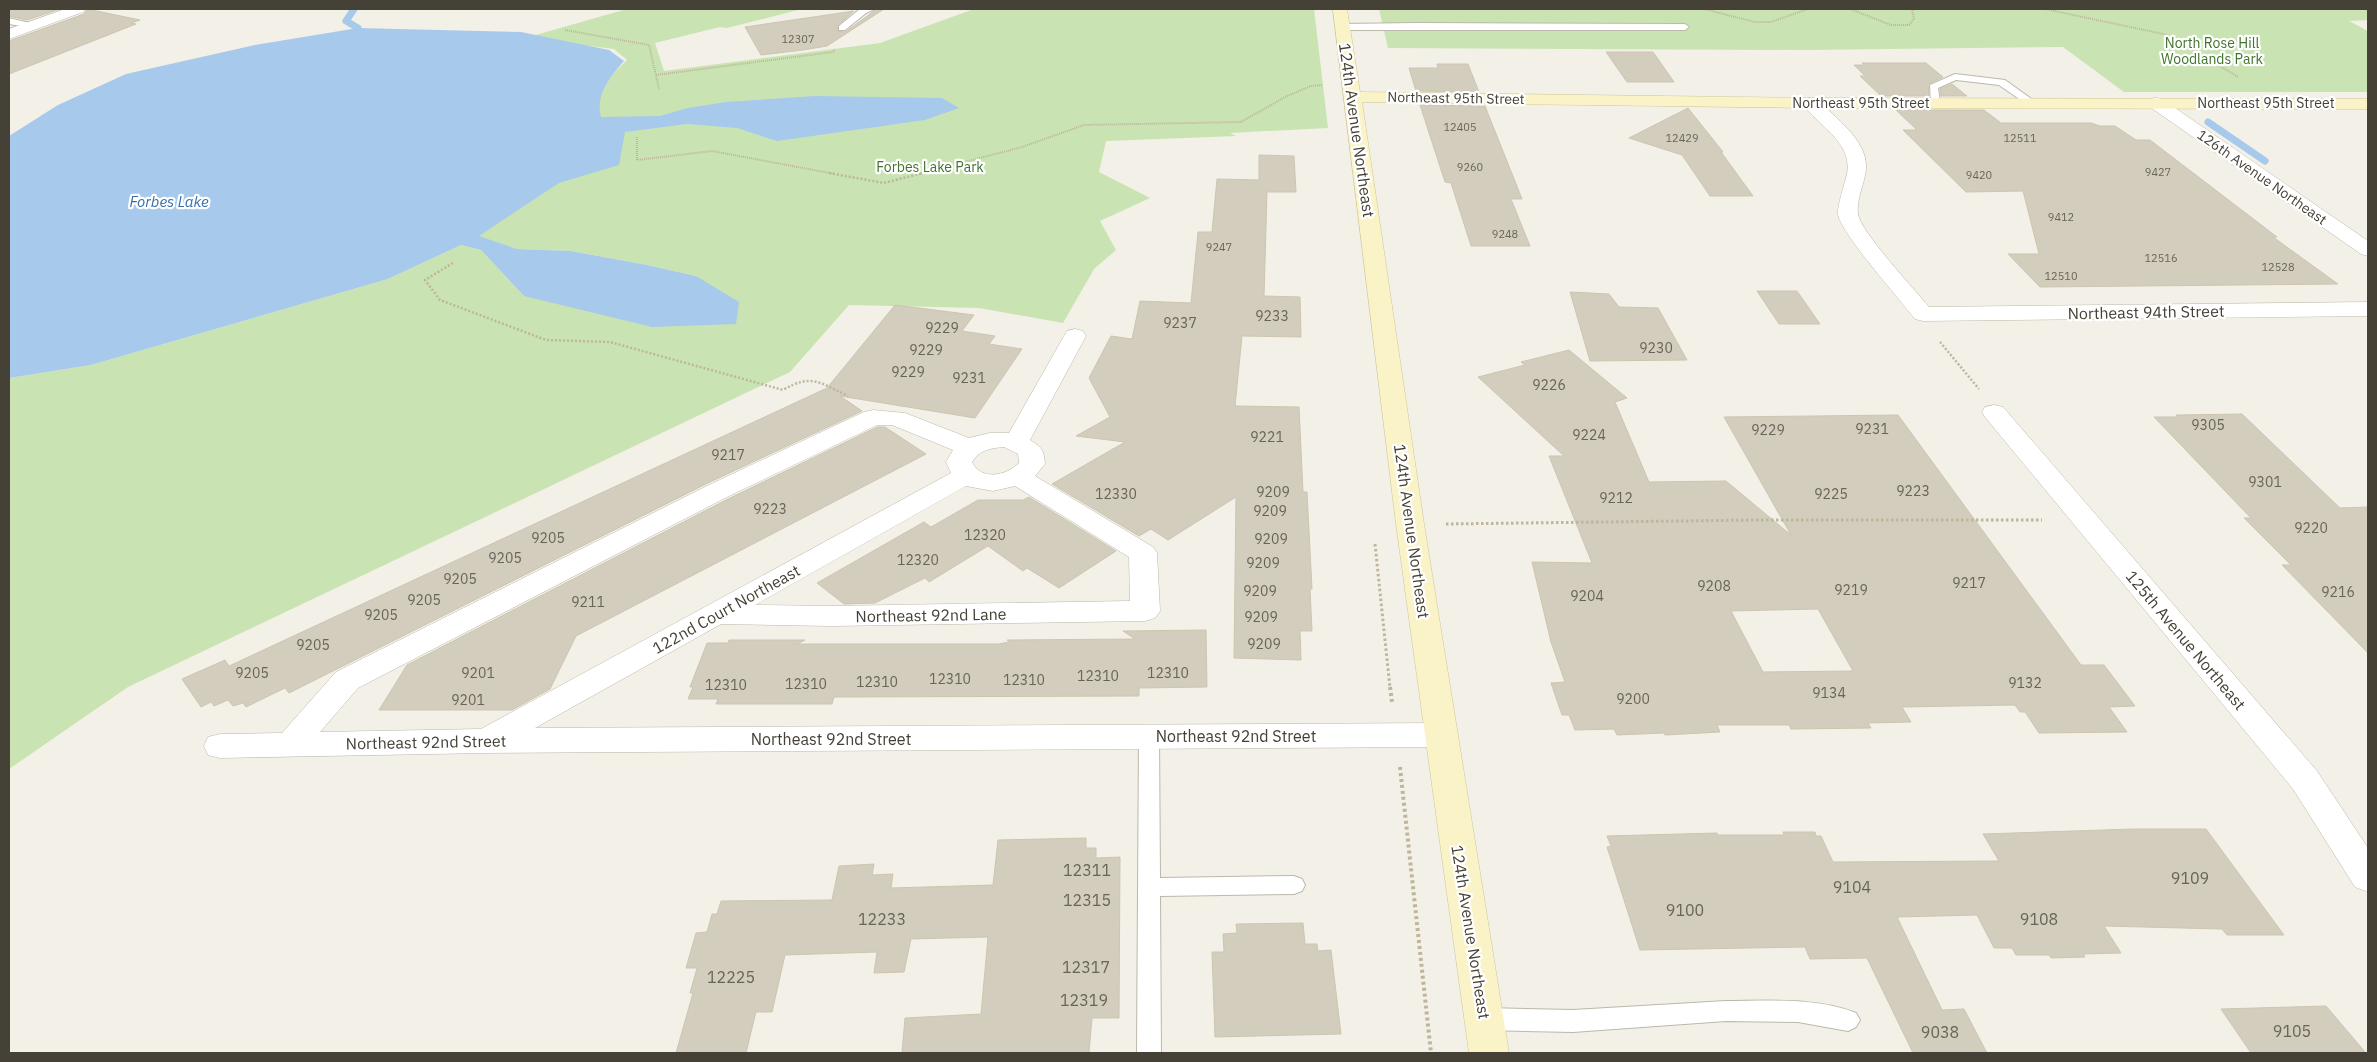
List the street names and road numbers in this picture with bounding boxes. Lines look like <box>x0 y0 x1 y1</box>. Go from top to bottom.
street label: 124th Avenue Northeast <box>1335 41 1379 219</box>
street label: Northeast 95th Street <box>1387 88 1525 108</box>
street label: Northeast 95th Street <box>1792 94 1930 112</box>
street label: Northeast 95th Street <box>2197 94 2335 112</box>
street label: 126th Avenue Northeast <box>2194 125 2330 229</box>
street label: Northeast 94th Street <box>2067 301 2225 323</box>
street label: 124th Avenue Northeast <box>1390 442 1434 620</box>
street label: 122nd Court Northeast <box>649 560 803 658</box>
street label: 125th Avenue Northeast <box>2122 566 2250 714</box>
street label: Northeast 92nd Lane <box>855 604 1007 626</box>
street label: Northeast 92nd Street <box>1156 726 1316 746</box>
street label: Northeast 92nd Street <box>751 729 911 749</box>
street label: Northeast 92nd Street <box>346 731 506 753</box>
street label: 124th Avenue Northeast <box>1447 844 1495 1020</box>

